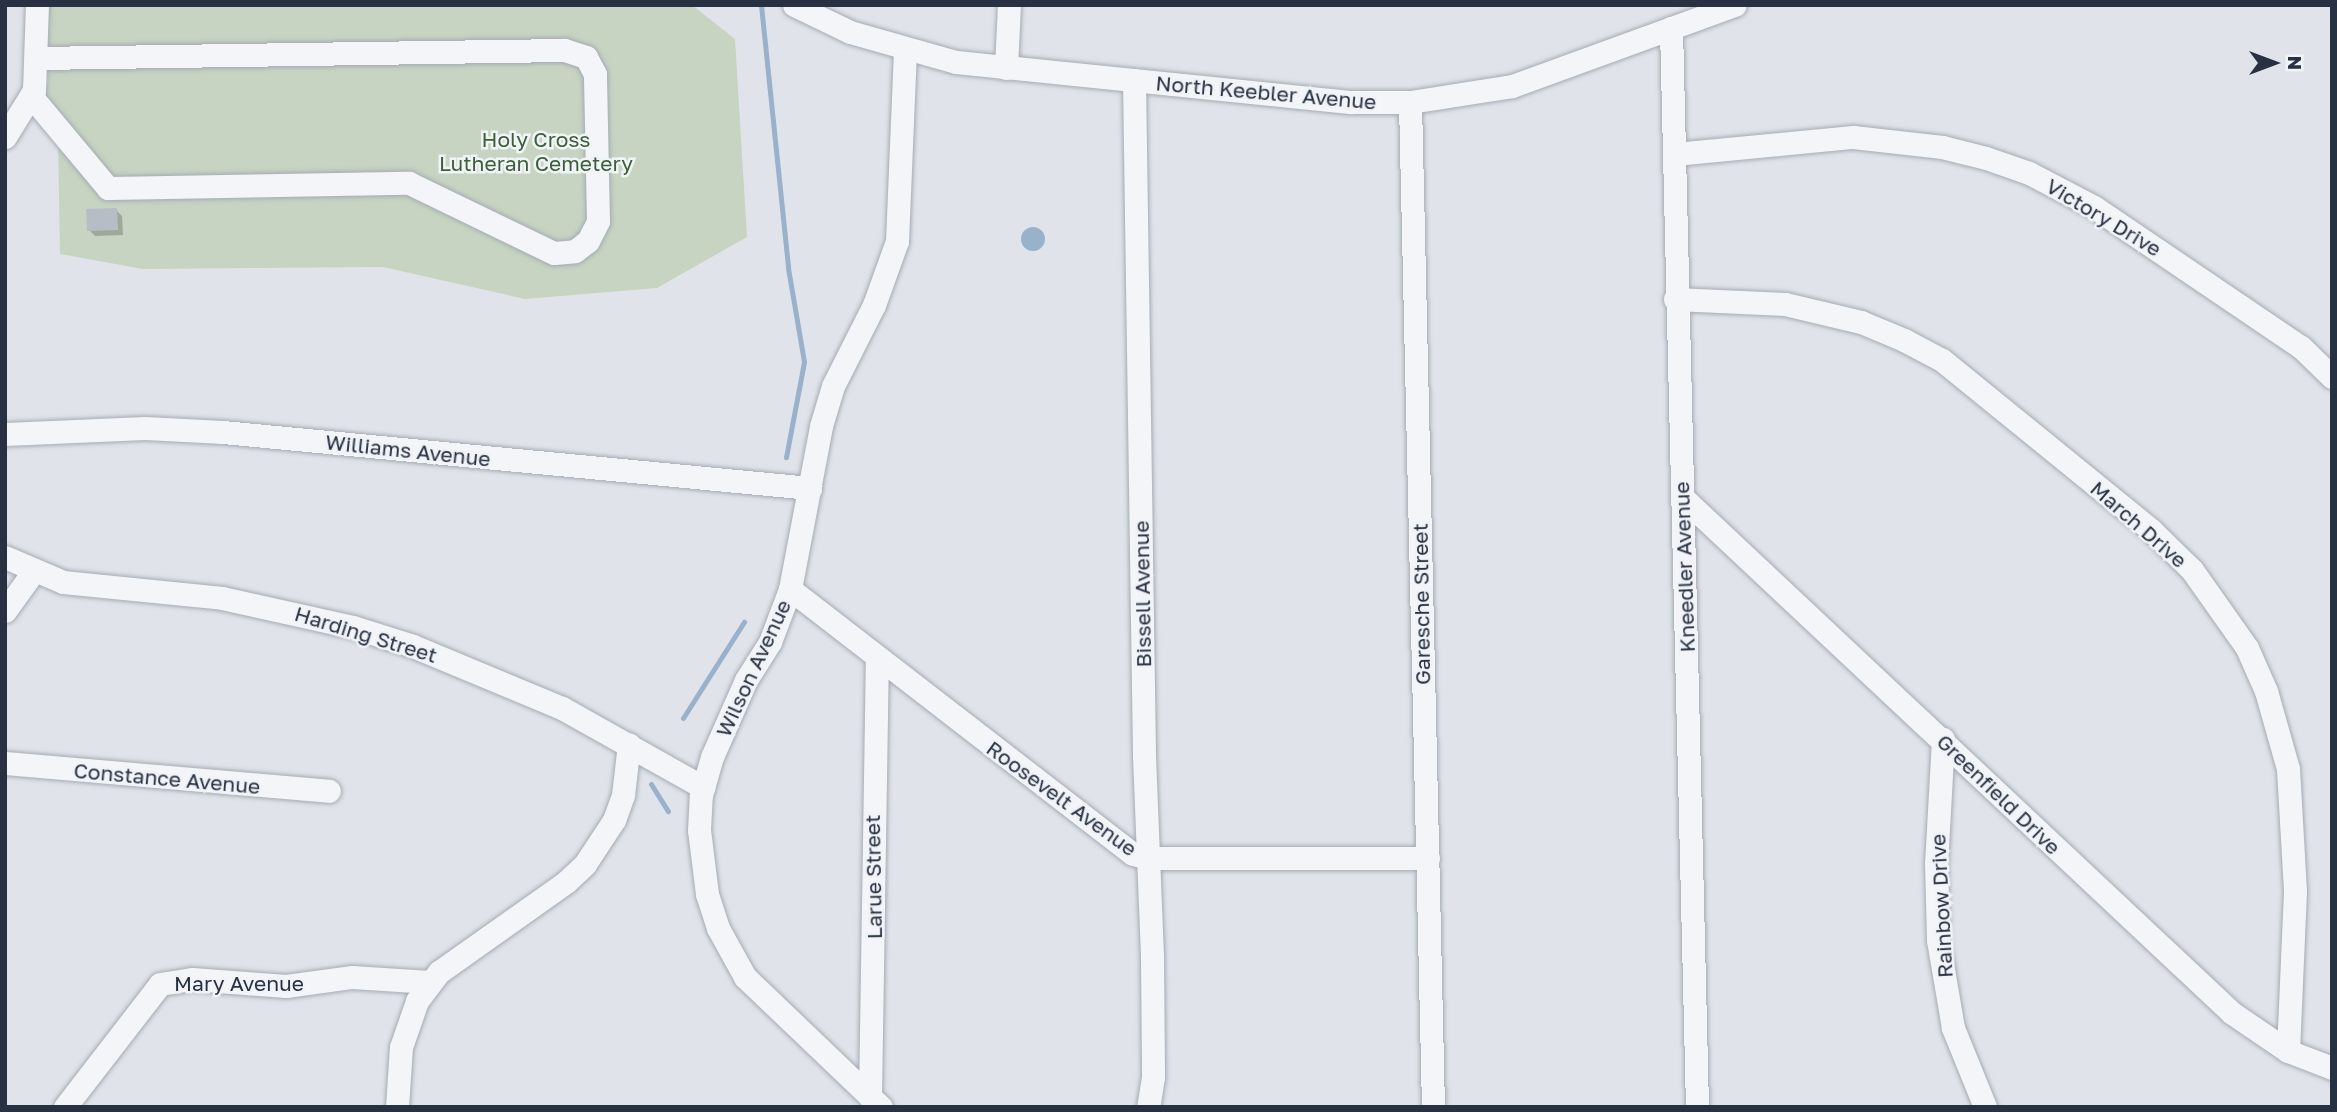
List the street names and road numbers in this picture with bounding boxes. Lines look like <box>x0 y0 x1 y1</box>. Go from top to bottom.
street label: North Keebler Avenue <box>1155 70 1377 114</box>
street label: Victory Drive <box>2042 173 2166 261</box>
street label: Williams Avenue <box>324 429 492 471</box>
street label: March Drive <box>2086 475 2192 573</box>
street label: Kneedler Avenue <box>1668 481 1700 653</box>
street label: Bissell Avenue <box>1128 520 1156 668</box>
street label: Garesche Street <box>1407 523 1435 685</box>
street label: Wilson Avenue <box>710 595 796 741</box>
street label: Harding Street <box>292 600 440 668</box>
street label: Greenfield Drive <box>1932 729 2066 859</box>
street label: Roosevelt Avenue <box>982 735 1142 861</box>
street label: Constance Avenue <box>73 757 261 799</box>
street label: Larue Street <box>859 815 887 939</box>
street label: Rainbow Drive <box>1925 833 1957 979</box>
street label: Mary Avenue <box>174 970 304 996</box>

